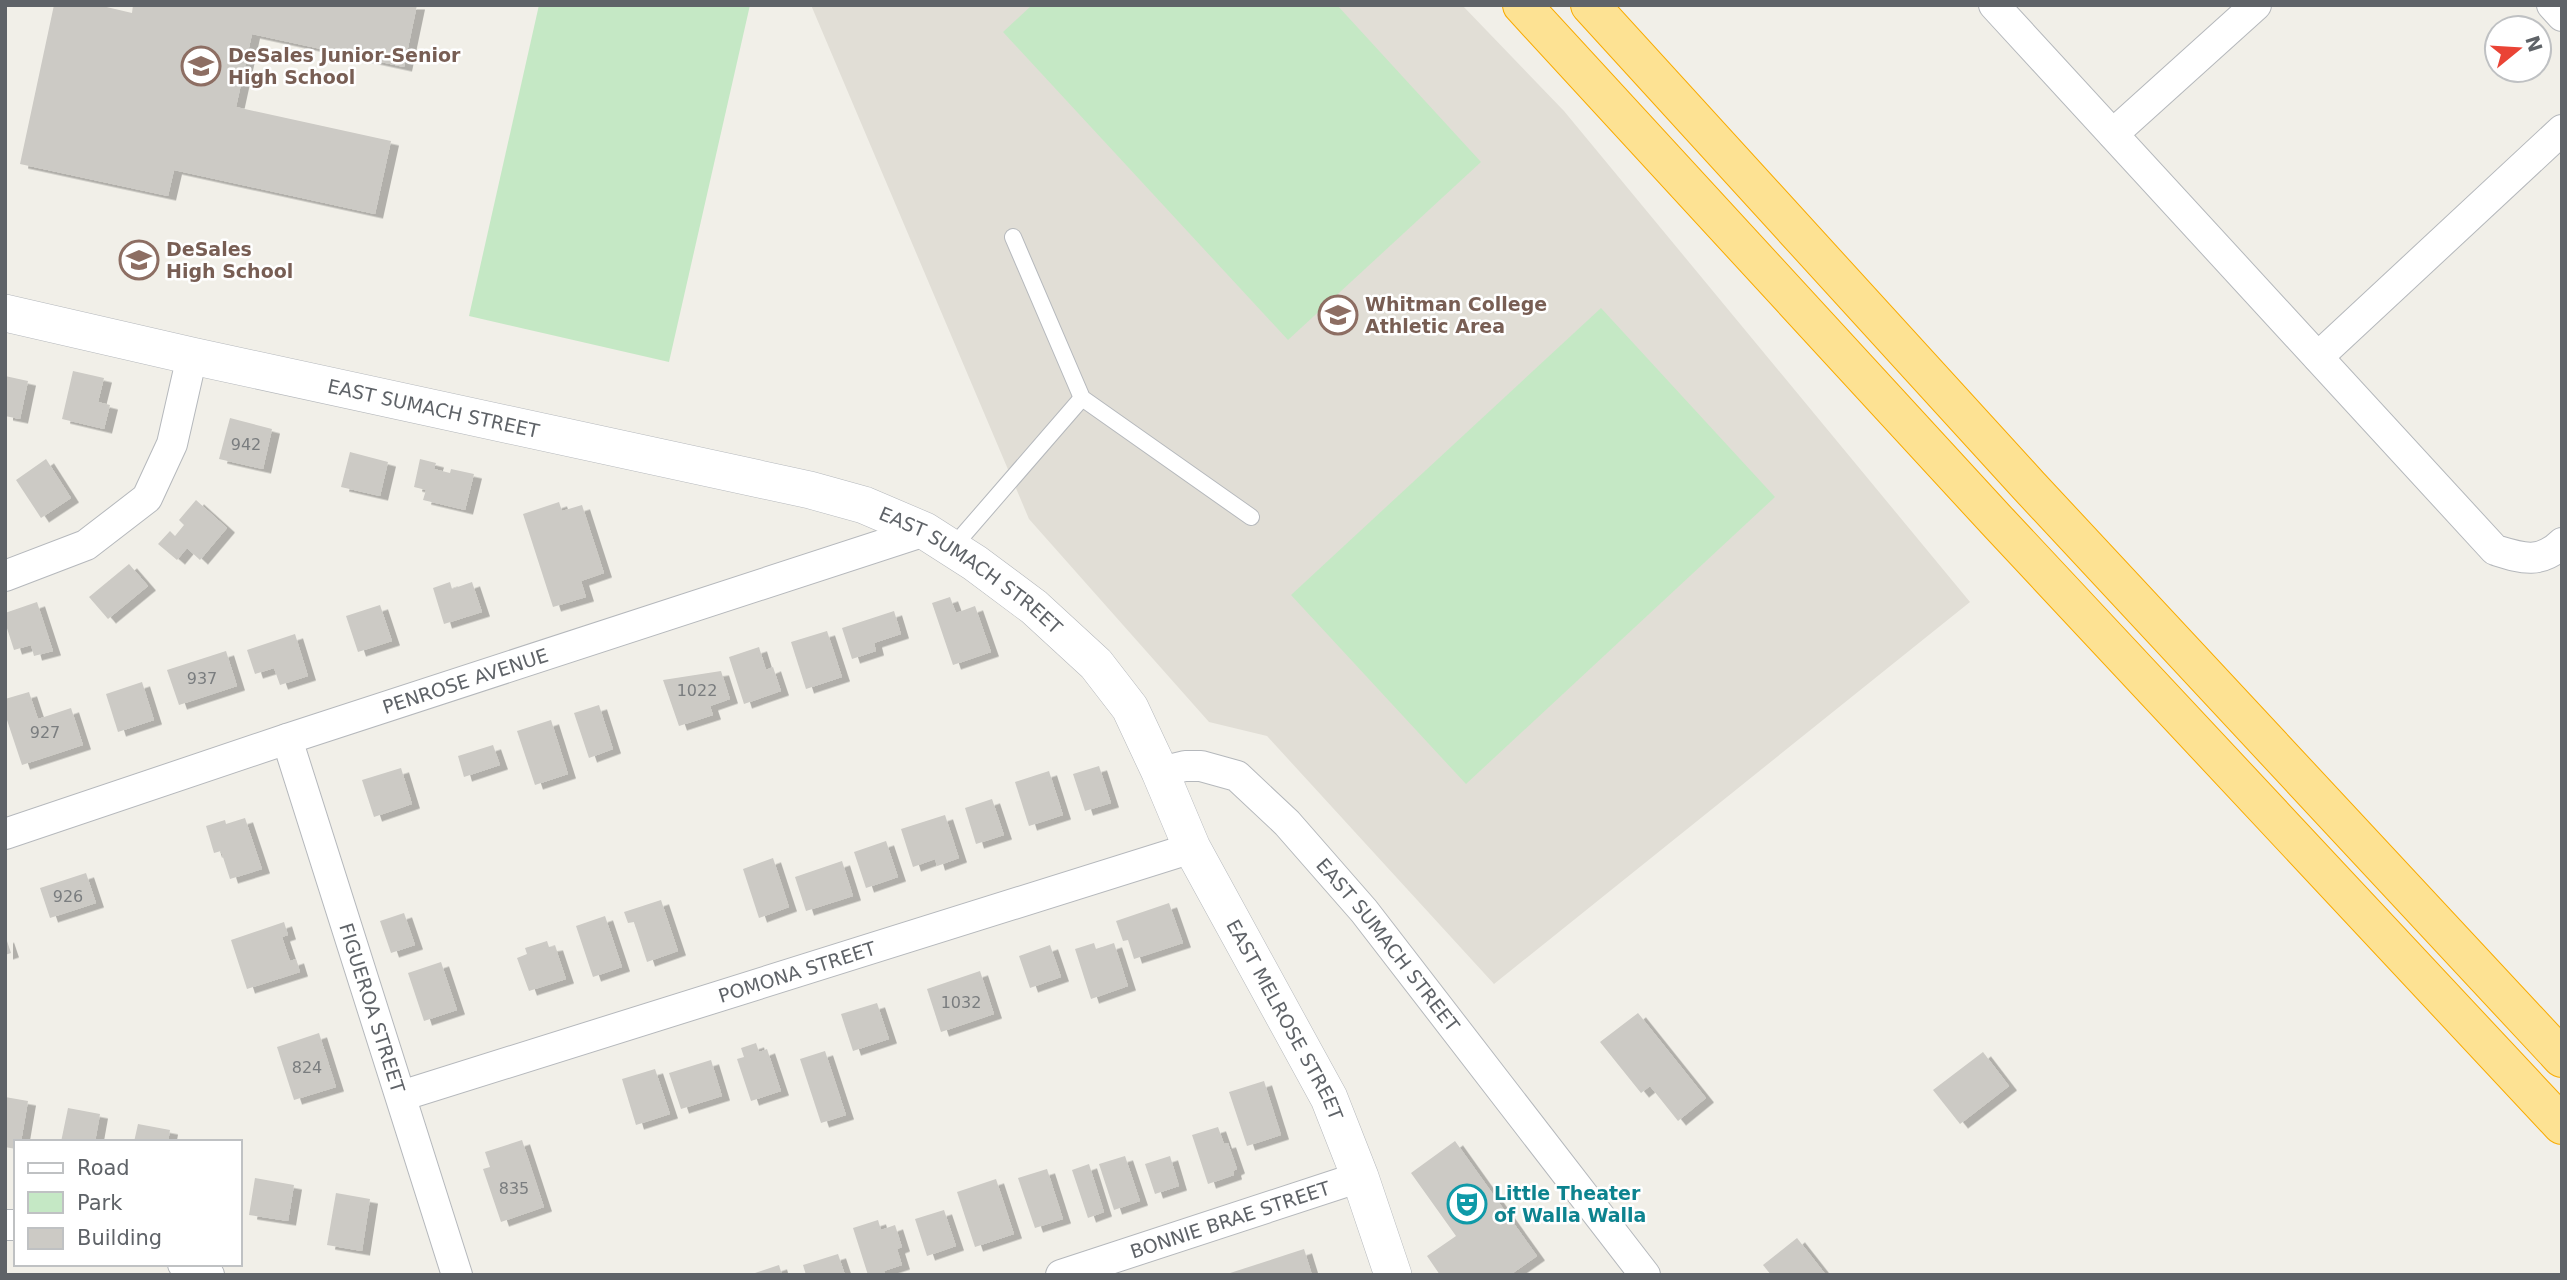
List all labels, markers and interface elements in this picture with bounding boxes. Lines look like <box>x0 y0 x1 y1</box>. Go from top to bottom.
north arrow <box>2483 14 2553 84</box>
text: N <box>2521 33 2547 55</box>
place label: DeSales Junior-Senior High School <box>228 44 461 88</box>
school or university icon: DeSales Junior-Senior High School <box>180 45 222 87</box>
place label: DeSales High School <box>166 238 293 282</box>
school or university icon: DeSales High School <box>118 239 160 281</box>
place label: Whitman College Athletic Area <box>1365 293 1547 337</box>
school or university icon: Whitman College Athletic Area <box>1317 294 1359 336</box>
street label: EAST SUMACH STREET <box>326 375 542 442</box>
house number: 942 <box>231 435 261 454</box>
street label: EAST SUMACH STREET <box>876 502 1067 639</box>
street label: PENROSE AVENUE <box>380 644 551 718</box>
house number: 937 <box>187 669 217 688</box>
house number: 1022 <box>677 681 717 700</box>
house number: 927 <box>30 723 60 742</box>
street label: EAST SUMACH STREET <box>1312 854 1464 1036</box>
house number: 926 <box>53 887 83 906</box>
street label: EAST MELROSE STREET <box>1222 916 1348 1123</box>
street label: FIGUEROA STREET <box>335 920 410 1096</box>
street label: POMONA STREET <box>716 937 879 1007</box>
house number: 1032 <box>941 993 981 1012</box>
house number: 824 <box>292 1058 322 1077</box>
legend <box>14 1140 242 1266</box>
text: Road <box>77 1156 130 1180</box>
street label: BONNIE BRAE STREET <box>1127 1176 1333 1263</box>
house number: 835 <box>499 1179 529 1198</box>
place label: Little Theater of Walla Walla <box>1494 1182 1646 1226</box>
theatre icon: Little Theater of Walla Walla <box>1446 1183 1488 1225</box>
text: Park <box>77 1191 123 1215</box>
text: Building <box>77 1226 162 1250</box>

